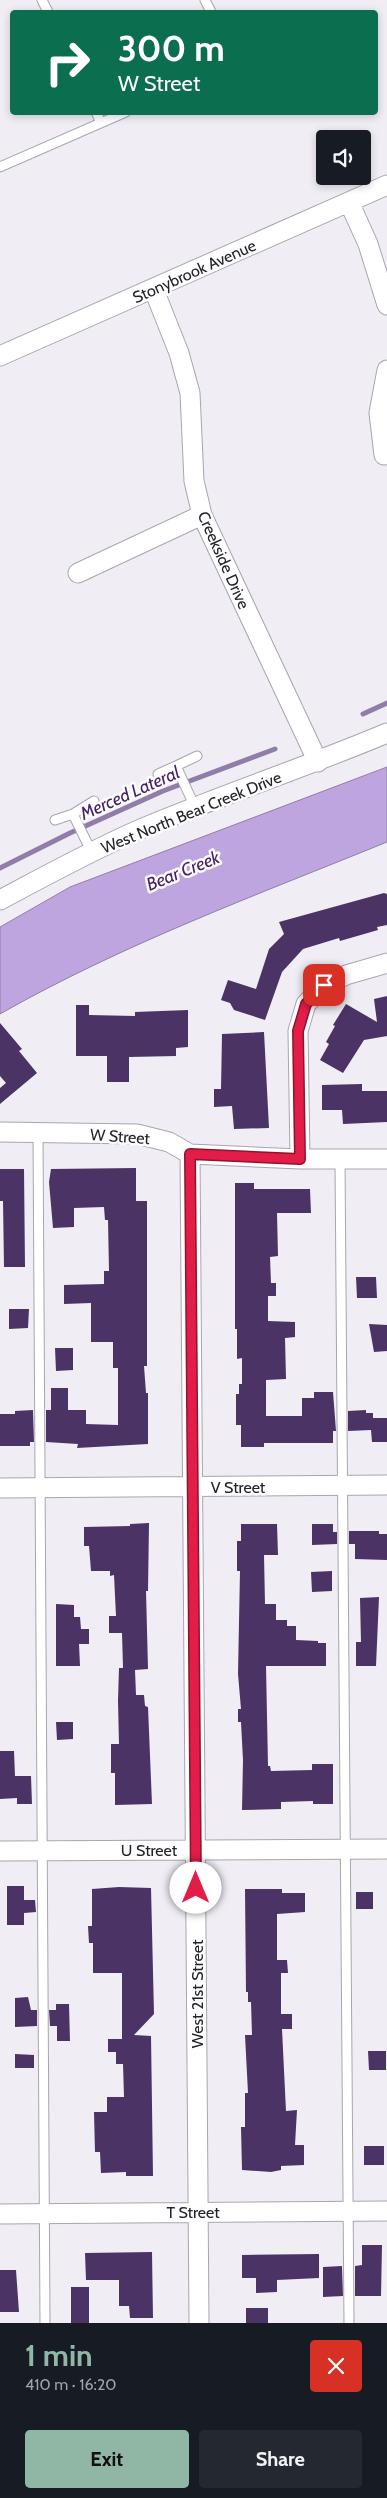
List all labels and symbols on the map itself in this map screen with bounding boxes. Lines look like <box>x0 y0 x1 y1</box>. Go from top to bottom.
street label: Stonybrook Avenue <box>130 236 259 307</box>
street label: Creekside Drive <box>194 509 254 612</box>
water label: Merced Lateral <box>76 761 184 825</box>
street label: West North Bear Creek Drive <box>98 768 284 857</box>
water label: Bear Creek <box>143 846 224 896</box>
pin <box>303 964 345 1006</box>
street label: W Street <box>89 1125 151 1148</box>
street label: V Street <box>211 1478 266 1497</box>
street label: U Street <box>121 1841 178 1860</box>
position arrow <box>169 1861 221 1913</box>
street label: West 21st Street <box>188 1939 207 2048</box>
street label: T Street <box>166 2203 220 2222</box>

